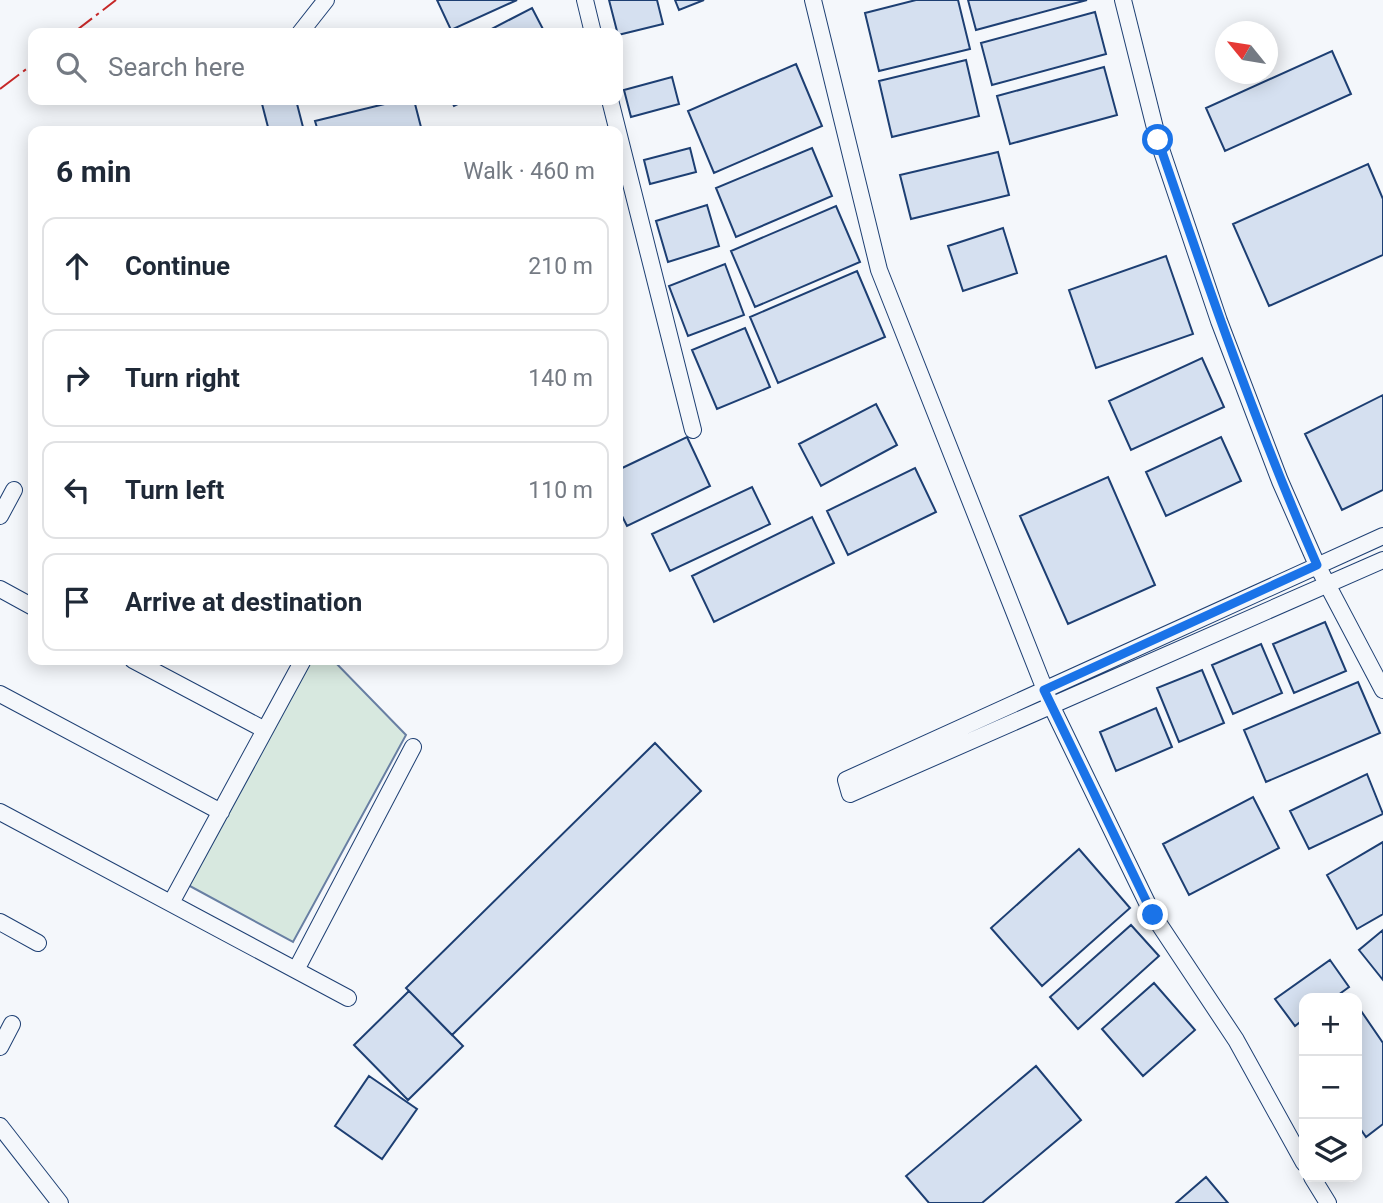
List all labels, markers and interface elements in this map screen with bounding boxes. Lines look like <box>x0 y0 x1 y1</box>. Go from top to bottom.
north arrow <box>1215 21 1278 84</box>
search box <box>28 28 623 105</box>
icon: search <box>52 48 90 86</box>
text: Search here <box>108 52 245 82</box>
route start <box>1142 124 1173 155</box>
text: 6 min <box>56 154 131 189</box>
text: Walk · 460 m <box>463 158 595 185</box>
icon: ahead <box>58 247 96 285</box>
text: Continue <box>125 251 230 281</box>
text: 210 m <box>528 253 593 280</box>
icon: right <box>58 359 96 397</box>
text: Turn right <box>125 363 240 393</box>
text: 140 m <box>528 365 593 392</box>
icon: left <box>58 471 96 509</box>
text: Turn left <box>125 475 224 505</box>
text: 110 m <box>528 477 593 504</box>
icon: arrive <box>58 583 96 621</box>
text: Arrive at destination <box>125 587 362 617</box>
route end <box>1137 899 1168 930</box>
map controls <box>1299 993 1362 1182</box>
button: + <box>1299 993 1362 1056</box>
button: − <box>1299 1056 1362 1119</box>
button: layers <box>1299 1119 1362 1182</box>

